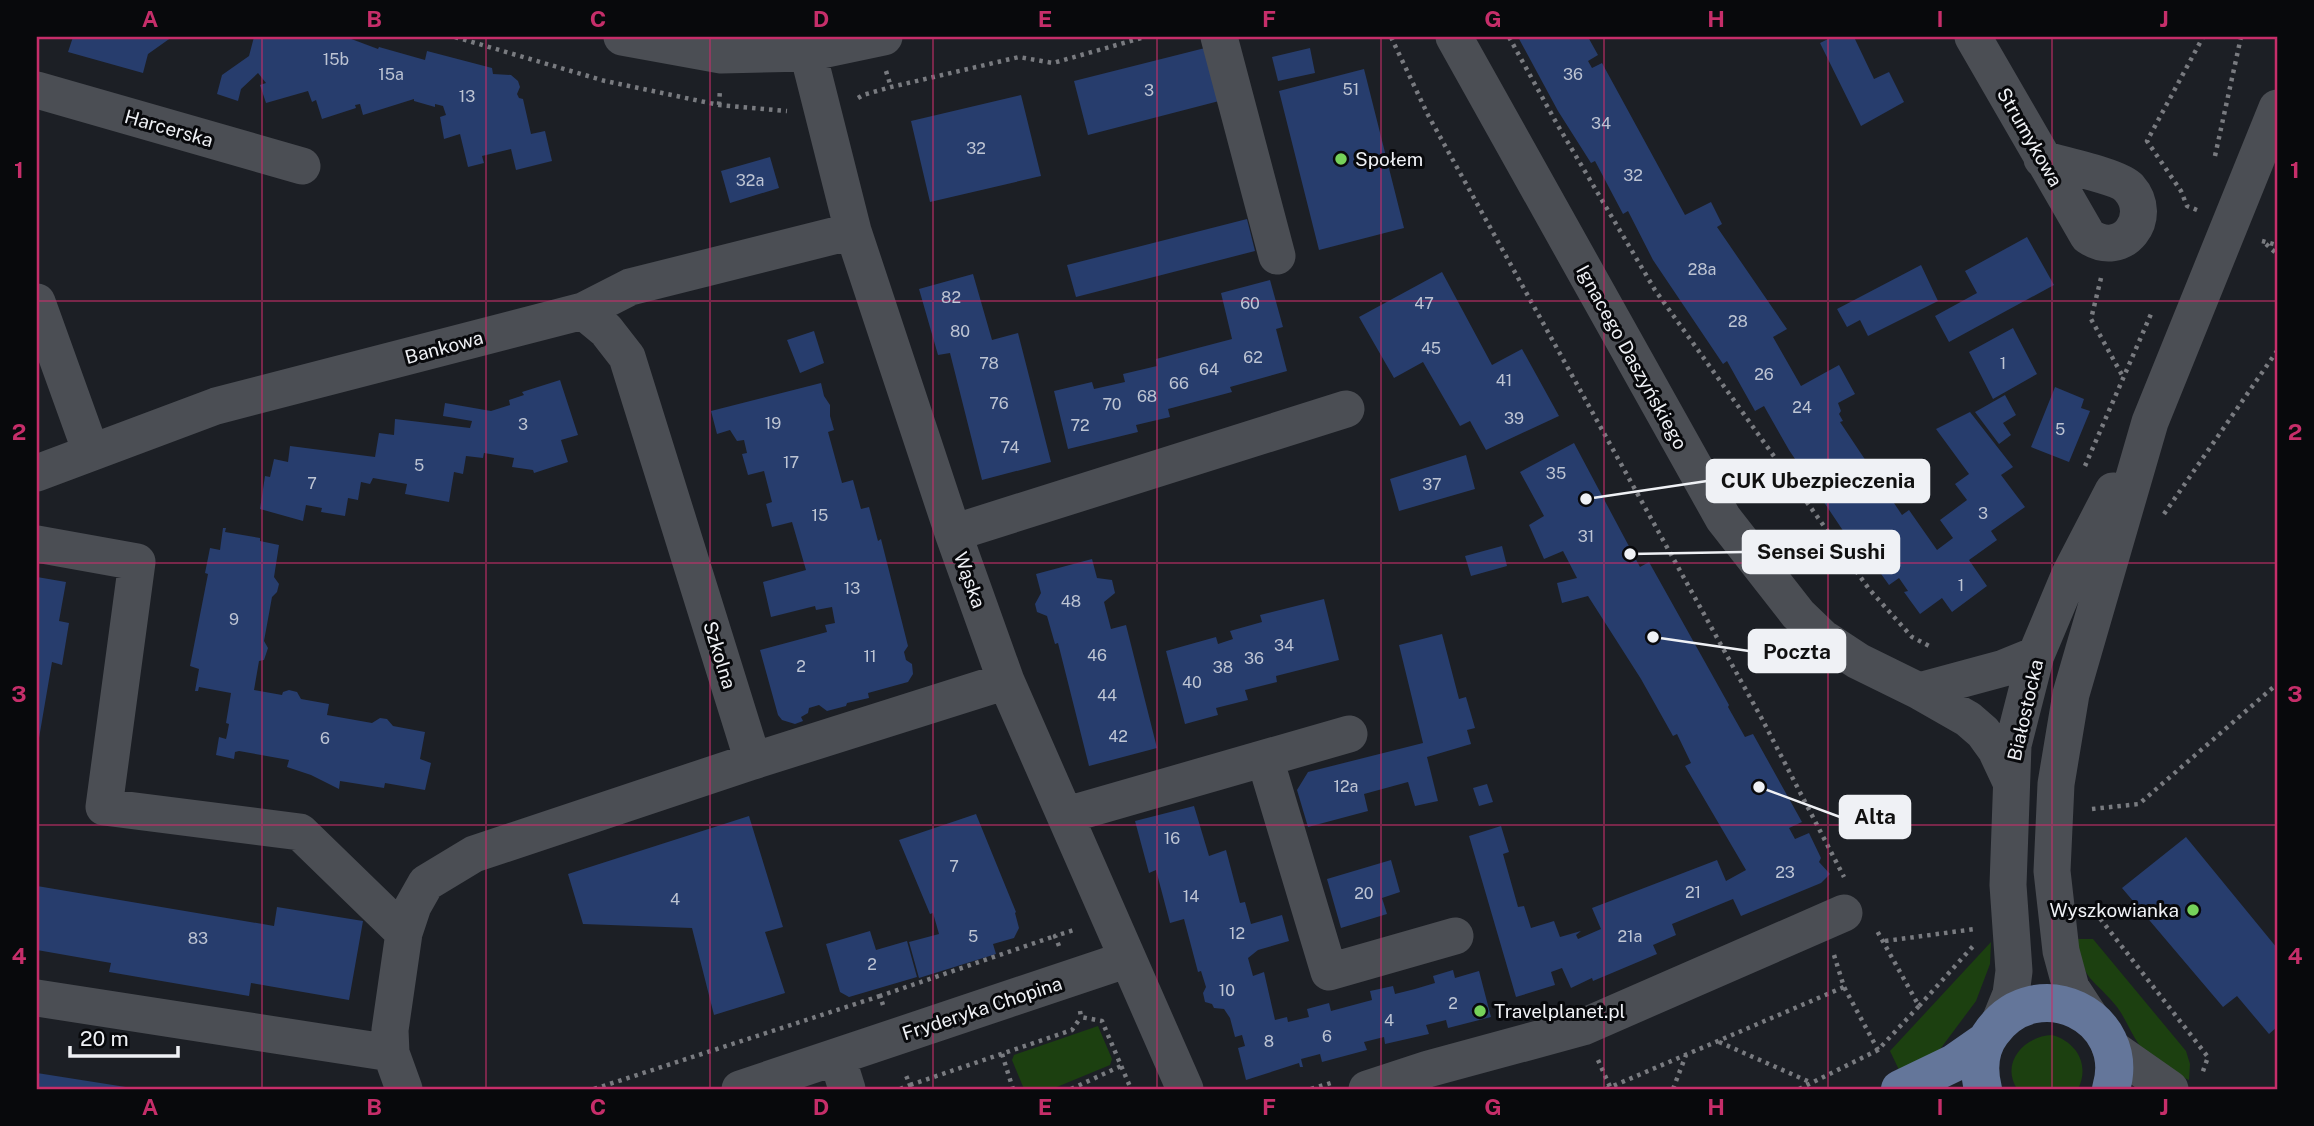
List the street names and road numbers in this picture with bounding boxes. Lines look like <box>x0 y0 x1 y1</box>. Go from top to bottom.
street label: Strumykowa <box>1993 84 2067 190</box>
street label: Harcerska <box>122 105 216 151</box>
street label: Ignacego Daszyńskiego <box>1572 261 1692 453</box>
street label: Bankowa <box>402 326 486 368</box>
street label: Wąska <box>950 549 990 611</box>
street label: Szkolna <box>699 618 741 692</box>
street label: Białostocka <box>2003 657 2047 763</box>
street label: Fryderyka Chopina <box>899 972 1065 1044</box>

